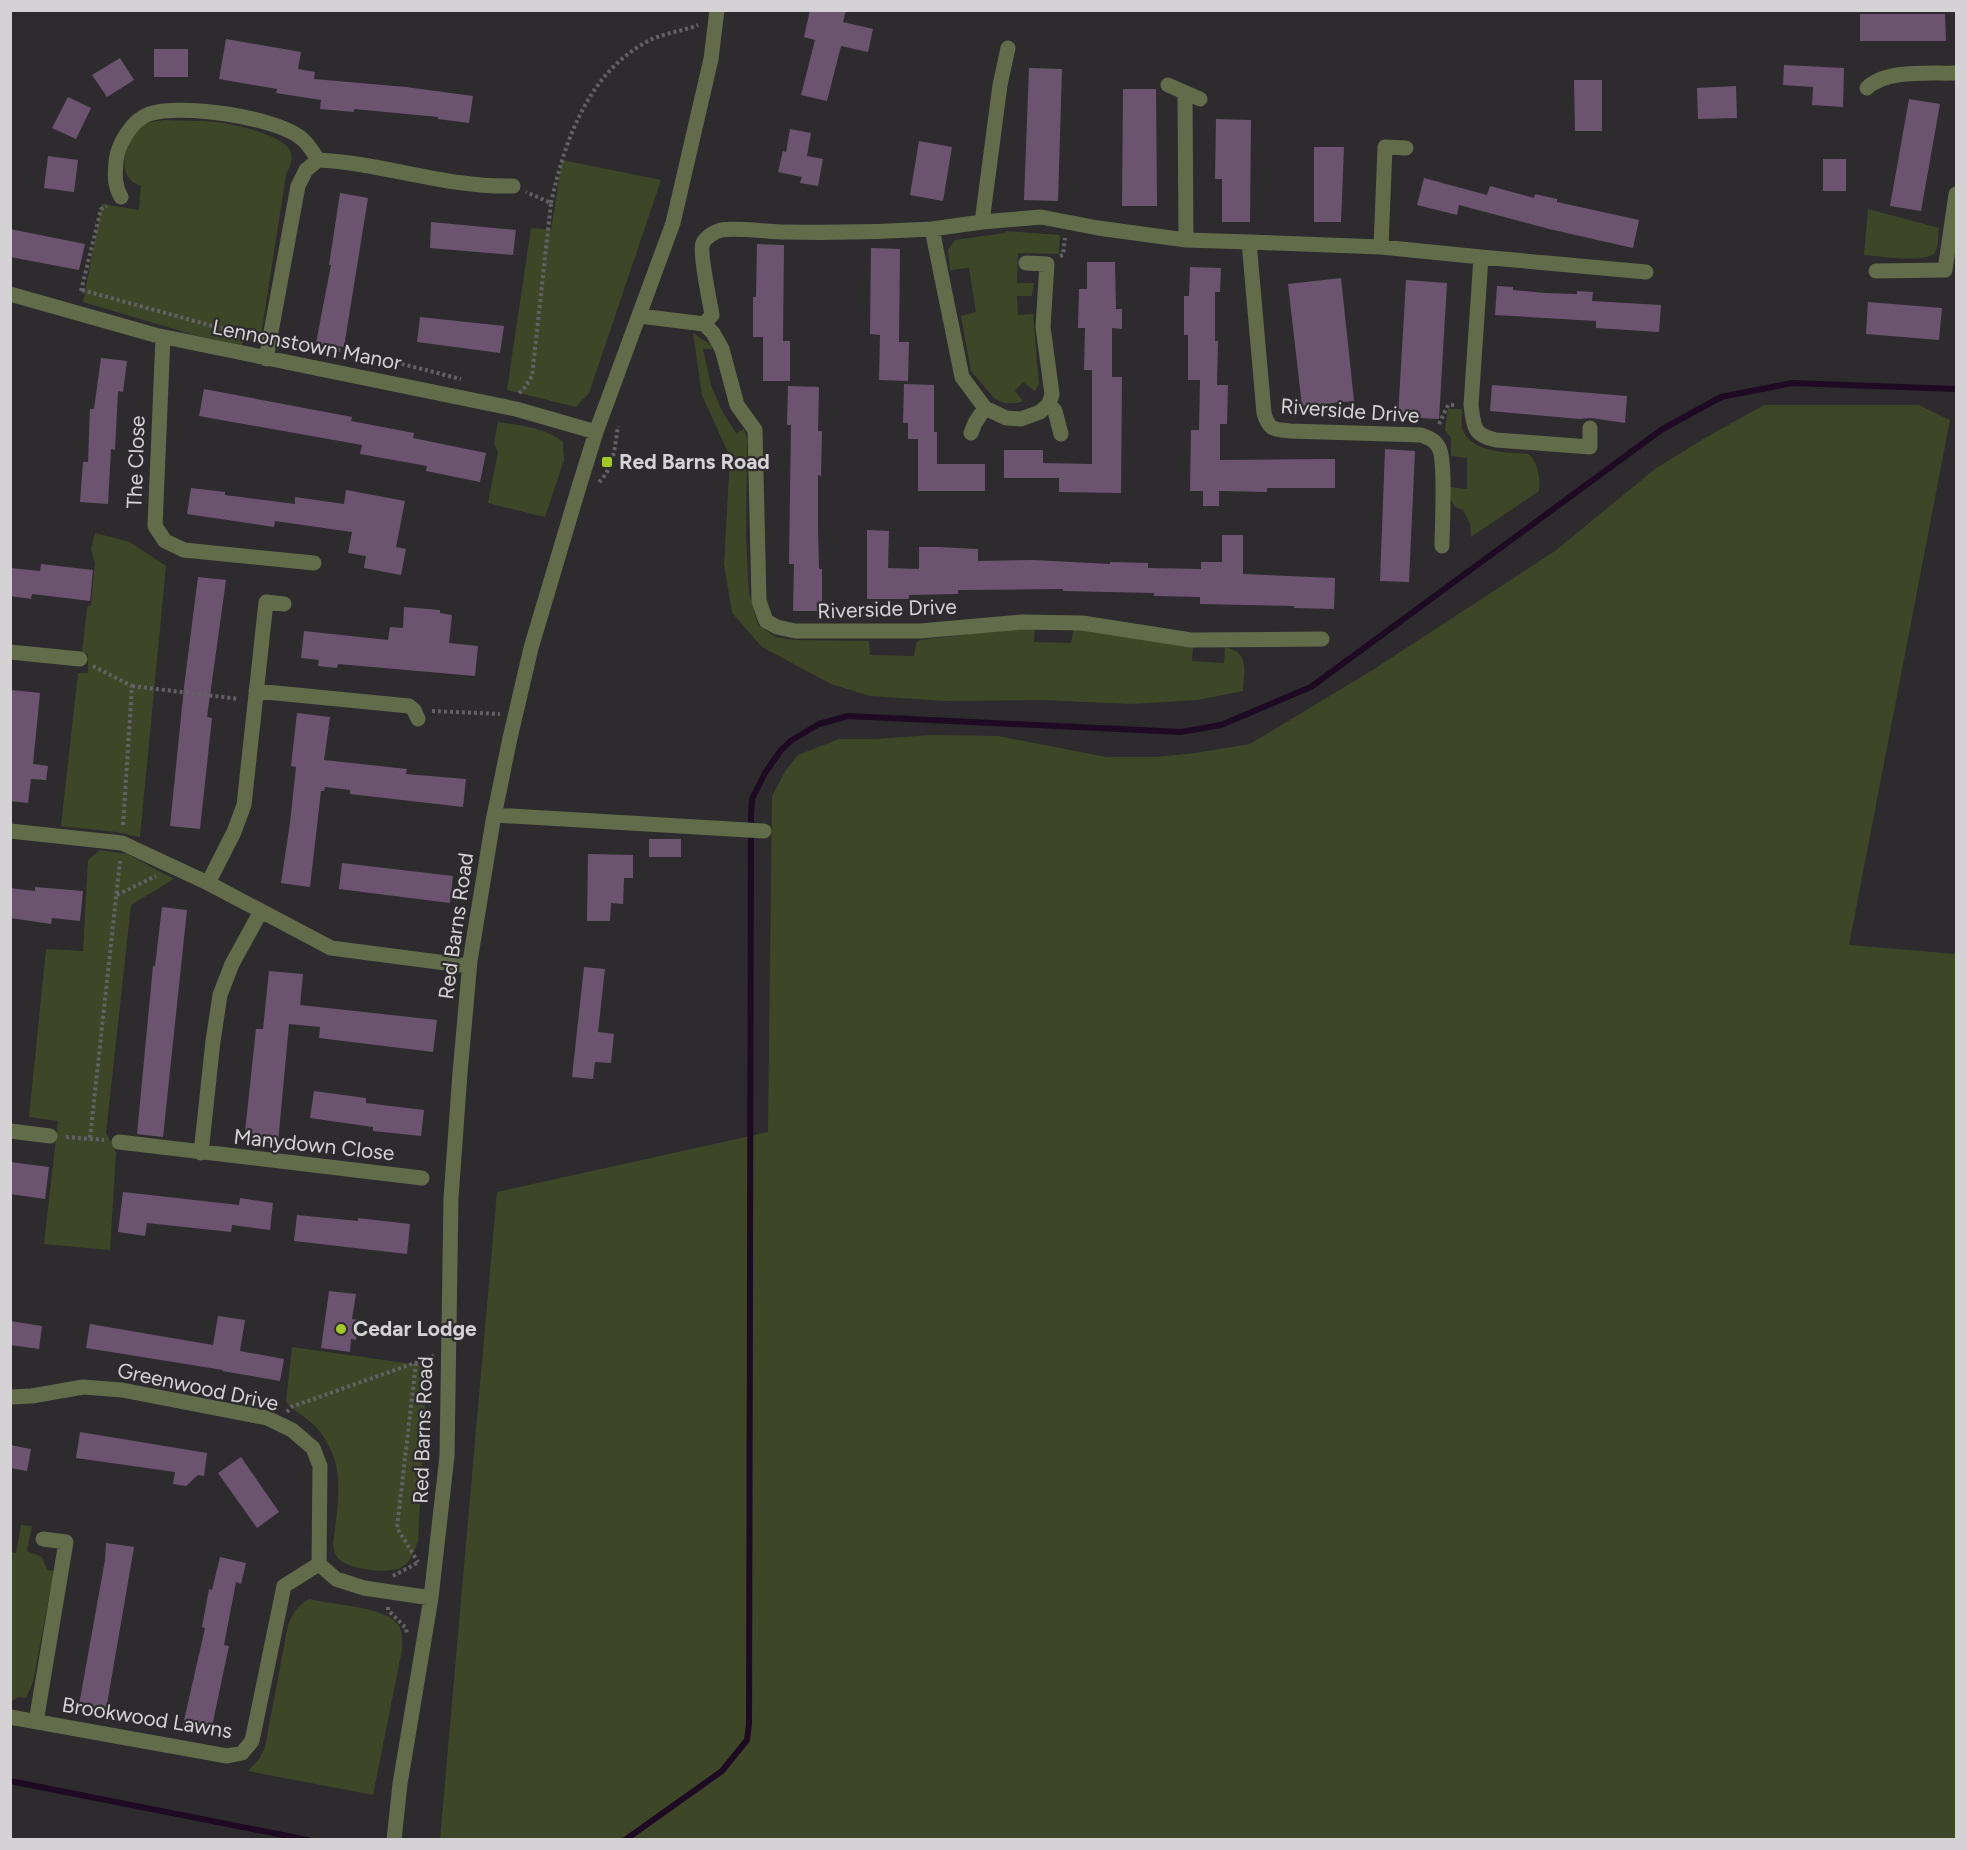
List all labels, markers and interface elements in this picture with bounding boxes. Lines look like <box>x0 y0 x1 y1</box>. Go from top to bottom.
street label: Lennonstown Manor <box>210 314 404 375</box>
street label: Riverside Drive <box>1280 393 1420 428</box>
street label: The Close <box>121 415 150 509</box>
place label: Red Barns Road <box>619 449 770 474</box>
marker: Red Barns Road <box>600 455 614 469</box>
street label: Riverside Drive <box>817 594 957 623</box>
street label: Red Barns Road <box>433 851 478 1001</box>
street label: Manydown Close <box>232 1124 396 1165</box>
place label: Cedar Lodge <box>353 1316 477 1341</box>
marker: Cedar Lodge <box>334 1322 348 1336</box>
street label: Red Barns Road <box>407 1356 438 1504</box>
street label: Greenwood Drive <box>115 1357 281 1416</box>
street label: Brookwood Lawns <box>60 1692 234 1743</box>

